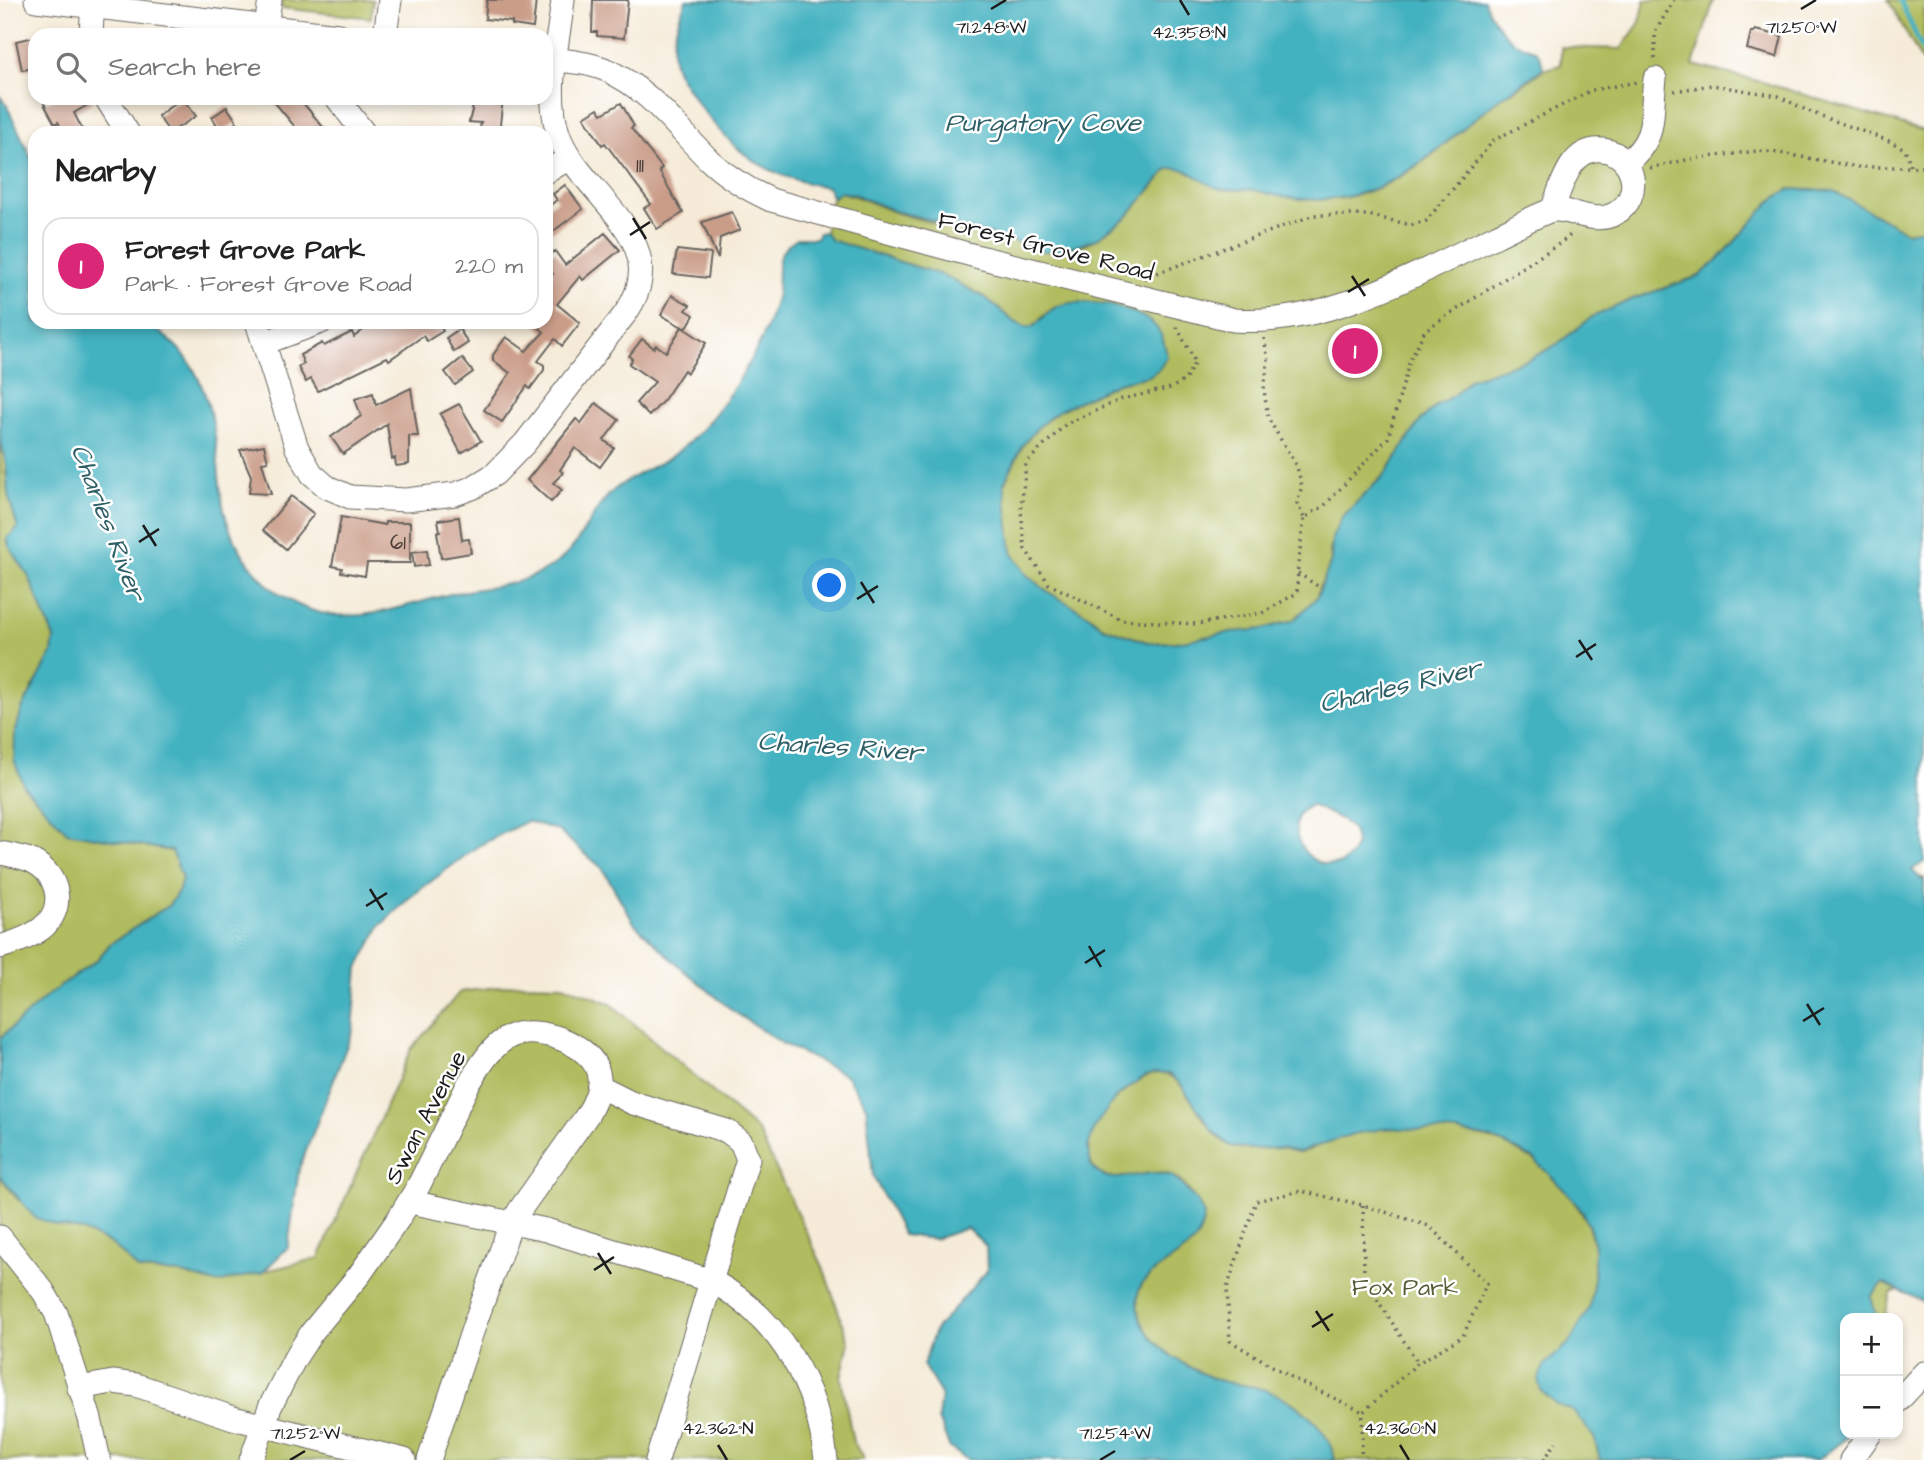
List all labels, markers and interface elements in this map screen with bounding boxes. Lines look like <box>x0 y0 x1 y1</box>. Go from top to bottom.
text: 71.248°W <box>955 15 1027 40</box>
text: 71.250°W <box>1765 15 1837 40</box>
text: 42.358°N <box>1152 20 1226 45</box>
search box <box>28 28 553 105</box>
icon: search <box>52 48 90 86</box>
text: Search here <box>108 49 261 85</box>
water label: Purgatory Cove <box>945 105 1143 142</box>
text: Nearby <box>56 151 156 193</box>
house number: 111 <box>636 151 644 180</box>
street label: Forest Grove Road <box>934 204 1157 290</box>
text: Forest Grove Park <box>125 232 365 268</box>
text: 1 <box>80 250 82 282</box>
text: 220 m <box>455 250 523 282</box>
text: Park · Forest Grove Road <box>125 268 412 300</box>
pin: 1 <box>1332 325 1378 377</box>
water label: Charles River <box>62 439 155 608</box>
house number: 61 <box>390 528 406 557</box>
your location <box>812 568 846 602</box>
water label: Charles River <box>1316 649 1487 722</box>
water label: Charles River <box>756 723 926 771</box>
street label: Swan Avenue <box>376 1045 475 1190</box>
park label: Fox Park <box>1352 1271 1459 1305</box>
map controls <box>1840 1313 1903 1439</box>
button: + <box>1840 1313 1903 1376</box>
button: − <box>1840 1376 1903 1439</box>
text: 42.362°N <box>682 1416 754 1441</box>
text: 42.360°N <box>1364 1416 1436 1441</box>
text: 71.252°W <box>270 1421 340 1446</box>
text: 71.254°W <box>1079 1421 1151 1446</box>

